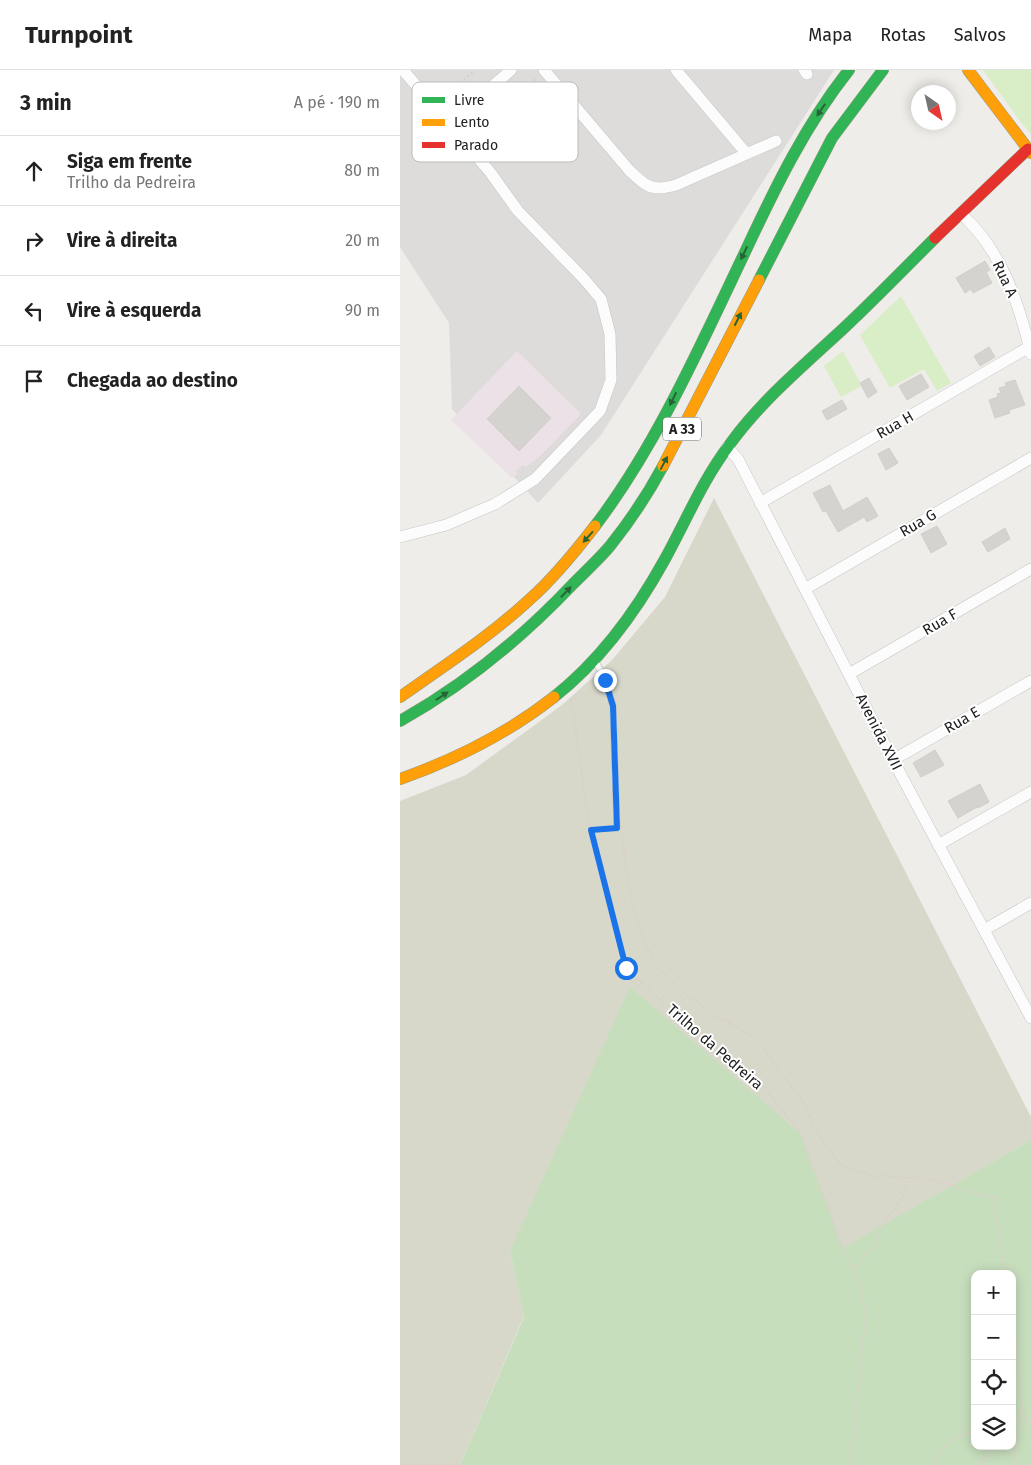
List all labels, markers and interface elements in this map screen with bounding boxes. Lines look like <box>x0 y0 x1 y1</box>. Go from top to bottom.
text: Turnpoint <box>25 21 132 49</box>
text: Mapa <box>808 24 852 46</box>
text: Rotas <box>880 24 926 46</box>
text: Salvos <box>954 24 1006 46</box>
legend <box>412 82 578 162</box>
north arrow <box>911 85 956 130</box>
text: 3 min <box>20 90 72 116</box>
text: Livre <box>454 92 484 109</box>
text: A pé · 190 m <box>294 93 380 112</box>
one-way arrow <box>816 103 826 117</box>
text: Lento <box>454 114 489 131</box>
text: Parado <box>454 137 498 154</box>
text: Siga em frente <box>67 150 192 173</box>
icon: ahead <box>20 157 48 185</box>
text: 80 m <box>344 161 380 180</box>
text: Trilho da Pedreira <box>67 173 196 192</box>
icon: right <box>20 227 48 255</box>
text: Vire à direita <box>67 229 177 252</box>
text: 20 m <box>345 231 380 250</box>
one-way arrow <box>740 246 748 260</box>
street label: Rua A <box>989 258 1021 301</box>
icon: left <box>20 297 48 325</box>
text: Vire à esquerda <box>67 299 201 322</box>
text: 90 m <box>345 301 380 320</box>
one-way arrow <box>734 311 742 326</box>
icon: arrive <box>20 367 48 395</box>
text: Chegada ao destino <box>67 369 238 392</box>
one-way arrow <box>669 392 677 406</box>
street label: Rua H <box>873 407 917 443</box>
road number: A 33 <box>663 418 701 440</box>
one-way arrow <box>660 456 668 471</box>
street label: Rua G <box>896 505 940 541</box>
one-way arrow <box>583 531 594 543</box>
one-way arrow <box>560 586 572 598</box>
street label: Rua F <box>919 605 961 639</box>
route end <box>594 669 617 692</box>
one-way arrow <box>435 691 448 701</box>
street label: Avenida XVII <box>852 691 906 773</box>
street label: Rua E <box>941 703 983 737</box>
route start <box>615 957 638 980</box>
street label: Trilho da Pedreira <box>663 1001 767 1093</box>
map controls <box>971 1270 1016 1450</box>
button: + <box>971 1270 1016 1315</box>
button: − <box>971 1315 1016 1360</box>
button: locate <box>971 1360 1016 1405</box>
button: layers <box>971 1405 1016 1450</box>

